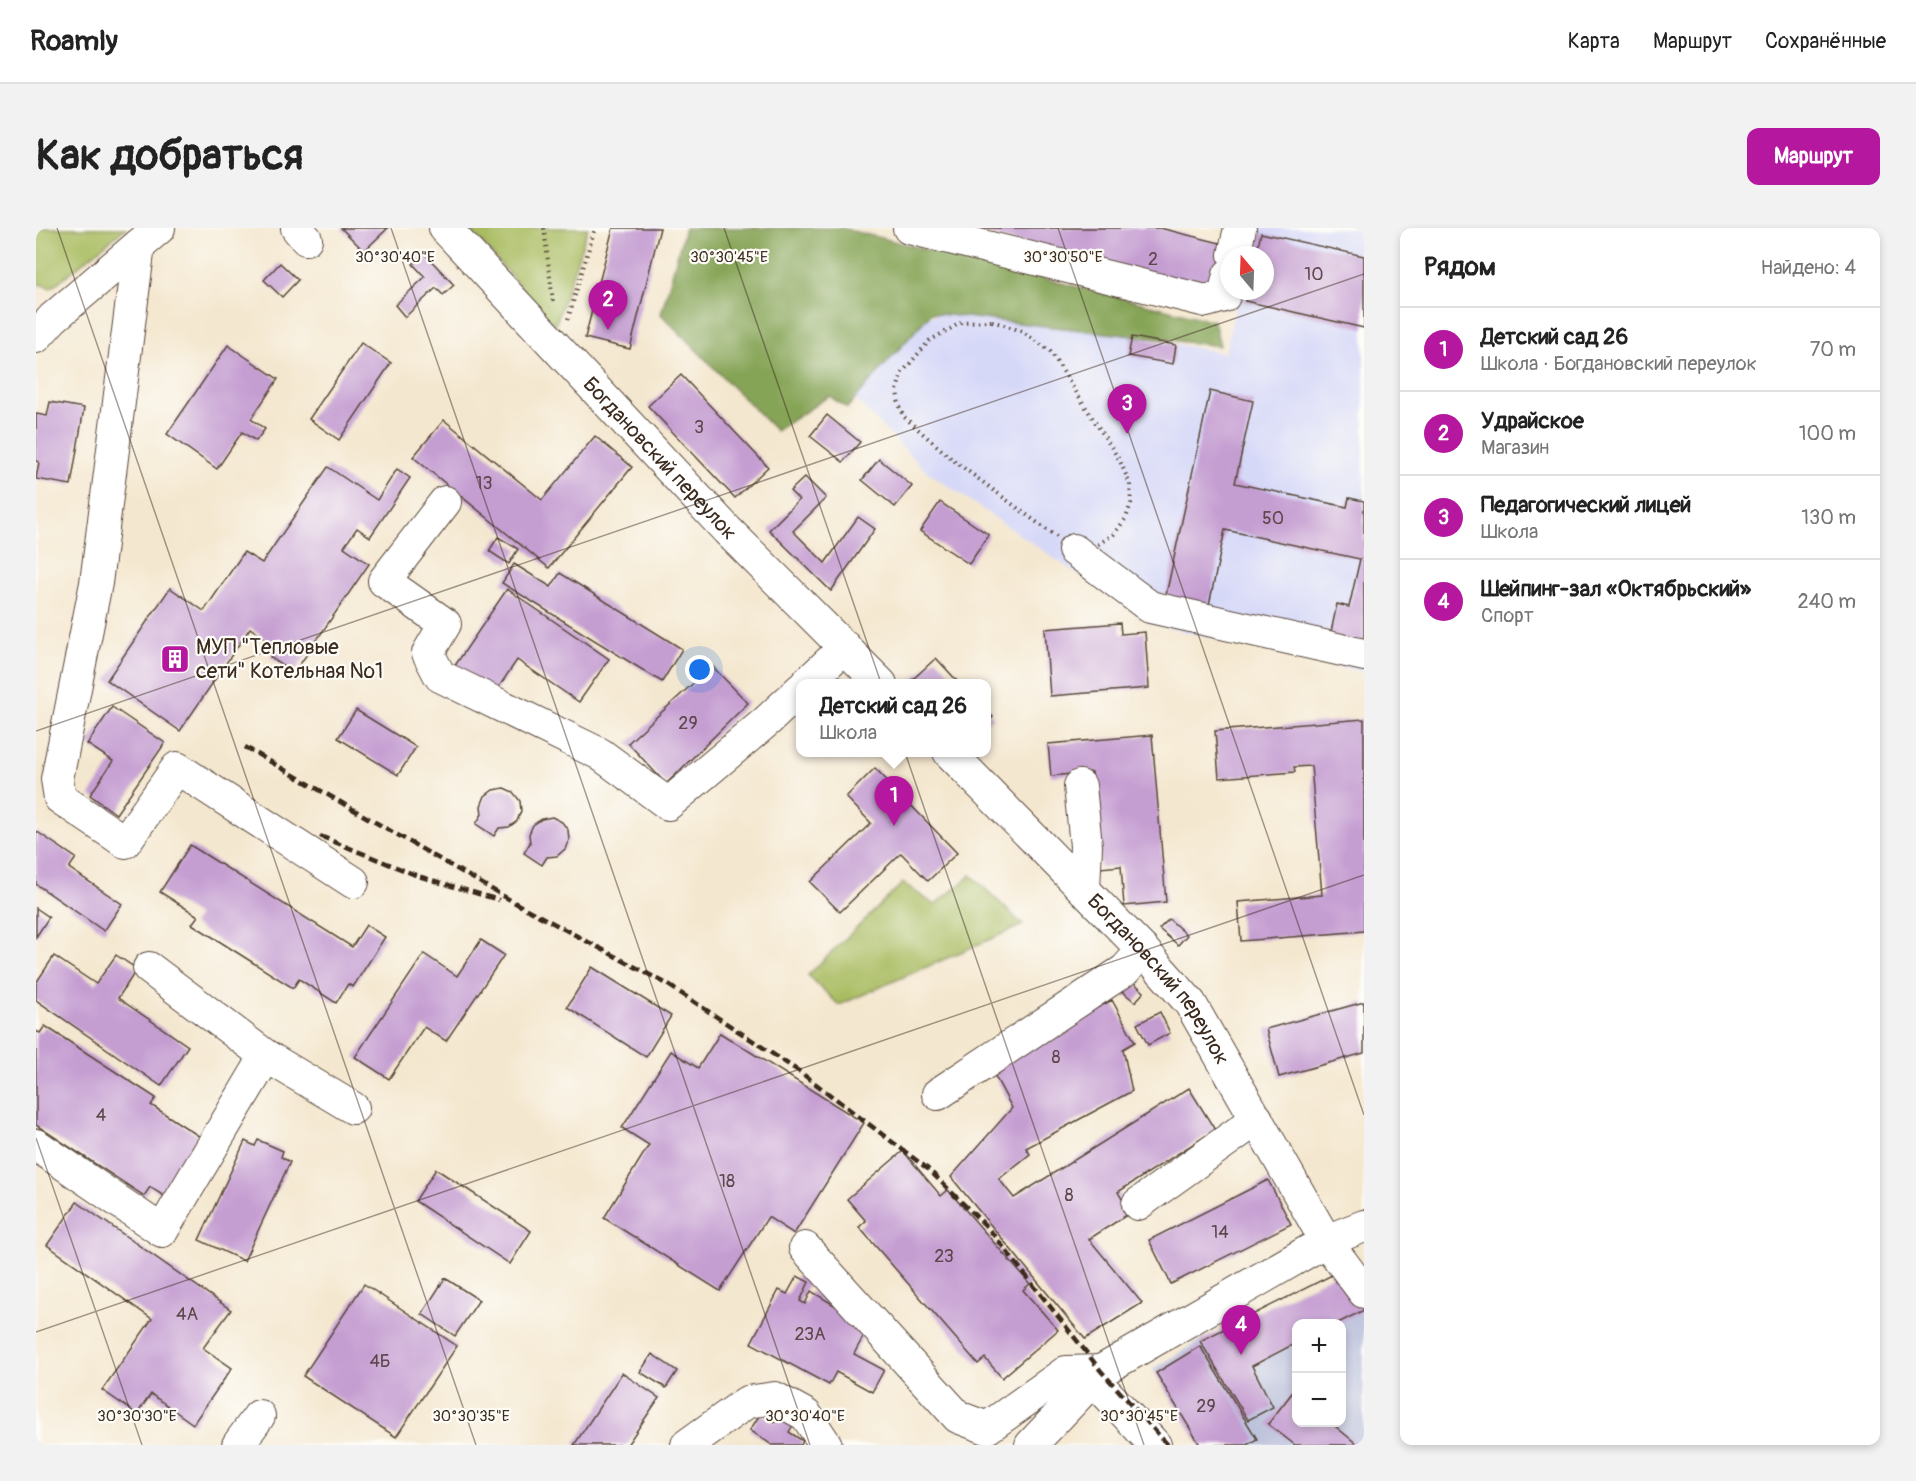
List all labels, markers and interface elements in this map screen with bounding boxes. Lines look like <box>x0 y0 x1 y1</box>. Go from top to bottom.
text: Roamly <box>30 24 118 59</box>
text: Карта <box>1568 28 1620 55</box>
text: Маршрут <box>1653 28 1732 55</box>
text: Сохранённые <box>1765 28 1886 55</box>
button: Маршрут <box>1747 128 1880 185</box>
text: Как добраться <box>36 130 303 182</box>
north arrow <box>1220 246 1274 300</box>
text: 30°30'40"E <box>355 248 435 267</box>
text: 30°30'45"E <box>690 248 768 267</box>
text: 30°30'50"E <box>1023 248 1103 267</box>
house number: 2 <box>1148 248 1158 271</box>
text: Рядом <box>1424 251 1496 283</box>
text: Найдено: 4 <box>1761 255 1856 280</box>
house number: 10 <box>1304 263 1324 286</box>
pin: 2 <box>588 280 628 330</box>
text: Детский сад 26 <box>1481 323 1628 351</box>
text: 1 <box>1440 337 1447 362</box>
text: 70 m <box>1810 337 1856 362</box>
text: Школа · Богдановский переулок <box>1481 351 1757 376</box>
street label: Богдановский переулок <box>577 371 742 546</box>
pin: 3 <box>1108 384 1146 434</box>
text: Удрайское <box>1481 407 1584 435</box>
house number: 3 <box>694 416 704 439</box>
text: 2 <box>1438 421 1449 446</box>
text: 100 m <box>1799 421 1856 446</box>
text: Магазин <box>1481 435 1549 460</box>
house number: 13 <box>475 472 493 495</box>
text: Педагогический лицей <box>1481 491 1691 519</box>
text: 3 <box>1438 505 1449 530</box>
text: 130 m <box>1801 505 1856 530</box>
house number: 50 <box>1262 507 1284 530</box>
text: Школа <box>1481 519 1538 544</box>
text: Шейпинг-зал «Октябрьский» <box>1481 575 1751 603</box>
text: 4 <box>1438 589 1449 614</box>
text: 240 m <box>1797 589 1856 614</box>
text: Спорт <box>1481 603 1534 628</box>
place label: МУП "Тепловые сети" Котельная №1 <box>196 634 383 685</box>
building icon: МУП "Тепловые сети" Котельная №1 <box>159 643 191 675</box>
your location <box>685 655 714 684</box>
popup <box>796 679 991 757</box>
text: Детский сад 26 <box>820 692 967 720</box>
house number: 29 <box>678 712 698 735</box>
text: Школа <box>820 720 877 745</box>
pin: 1 <box>874 776 914 826</box>
street label: Богдановский переулок <box>1081 888 1236 1070</box>
house number: 8 <box>1051 1046 1061 1069</box>
house number: 4 <box>96 1104 107 1127</box>
house number: 18 <box>719 1170 735 1193</box>
house number: 8 <box>1064 1184 1074 1207</box>
house number: 14 <box>1211 1221 1229 1244</box>
house number: 23 <box>934 1245 954 1268</box>
house number: 4А <box>176 1303 198 1326</box>
pin: 4 <box>1222 1306 1260 1355</box>
map controls <box>1292 1319 1346 1427</box>
button: + <box>1292 1319 1346 1373</box>
house number: 23А <box>794 1323 826 1346</box>
house number: 4Б <box>369 1350 391 1373</box>
button: − <box>1292 1373 1346 1427</box>
house number: 29 <box>1196 1395 1216 1418</box>
text: 30°30'30"E <box>97 1407 177 1426</box>
text: 30°30'35"E <box>432 1407 510 1426</box>
text: 30°30'40"E <box>765 1407 845 1426</box>
text: 30°30'45"E <box>1100 1407 1178 1426</box>

